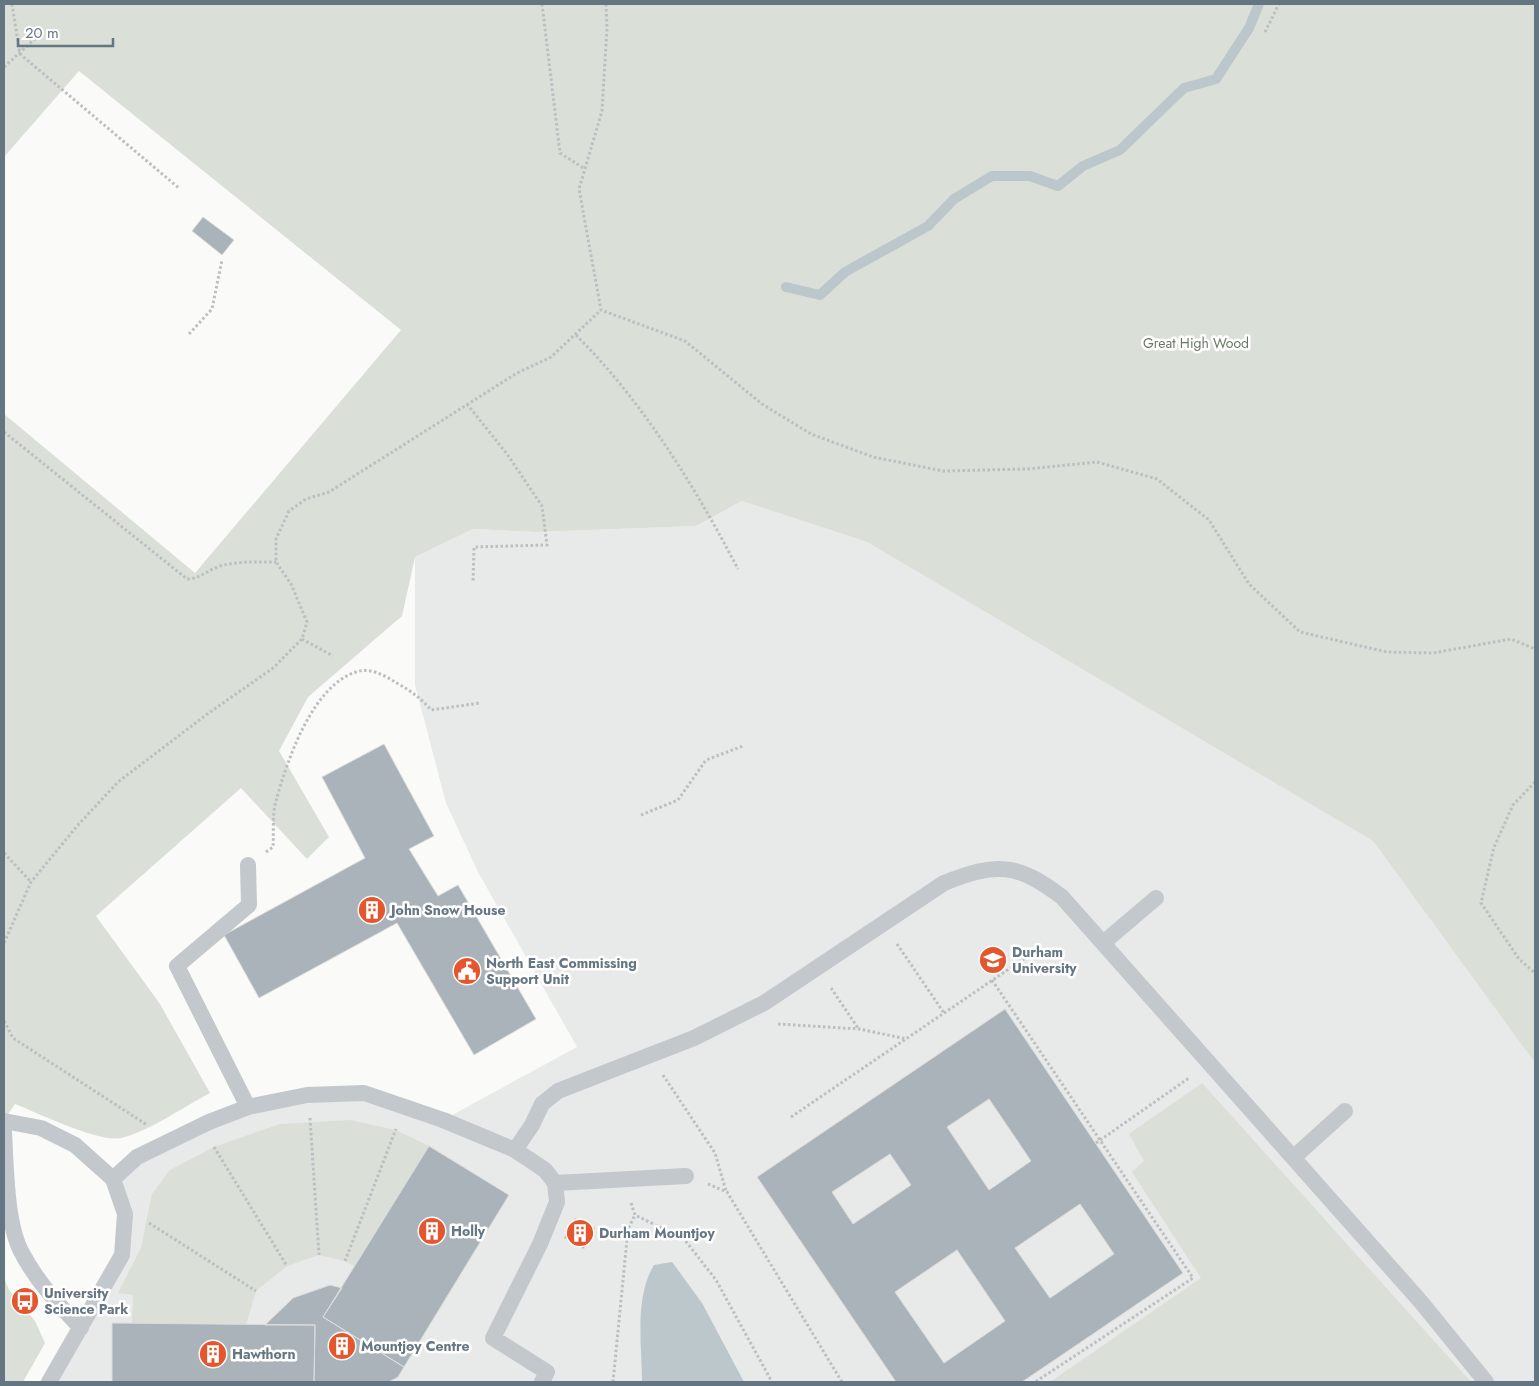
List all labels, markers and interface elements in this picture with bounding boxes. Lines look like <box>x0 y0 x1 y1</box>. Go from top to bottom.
scale bar <box>18 15 112 47</box>
text: 20 m <box>25 22 59 44</box>
park label: Great High Wood <box>1143 333 1249 353</box>
building icon: John Snow House <box>357 895 387 925</box>
place label: John Snow House <box>388 900 506 920</box>
place label: Durham University <box>1012 942 1077 978</box>
school or university icon: Durham University <box>978 945 1008 975</box>
place label: North East Commissing Support Unit <box>486 953 637 989</box>
public building icon: North East Commissing Support Unit <box>452 956 482 986</box>
building icon: Holly <box>417 1216 447 1246</box>
building icon: Durham Mountjoy <box>565 1218 595 1248</box>
place label: Holly <box>451 1221 486 1241</box>
place label: Durham Mountjoy <box>599 1223 715 1243</box>
place label: University Science Park <box>44 1283 128 1319</box>
bus stop icon: University Science Park <box>10 1286 40 1316</box>
building icon: Mountjoy Centre <box>327 1331 357 1361</box>
place label: Mountjoy Centre <box>361 1336 470 1356</box>
building icon: Hawthorn <box>198 1339 228 1369</box>
place label: Hawthorn <box>232 1344 296 1364</box>

